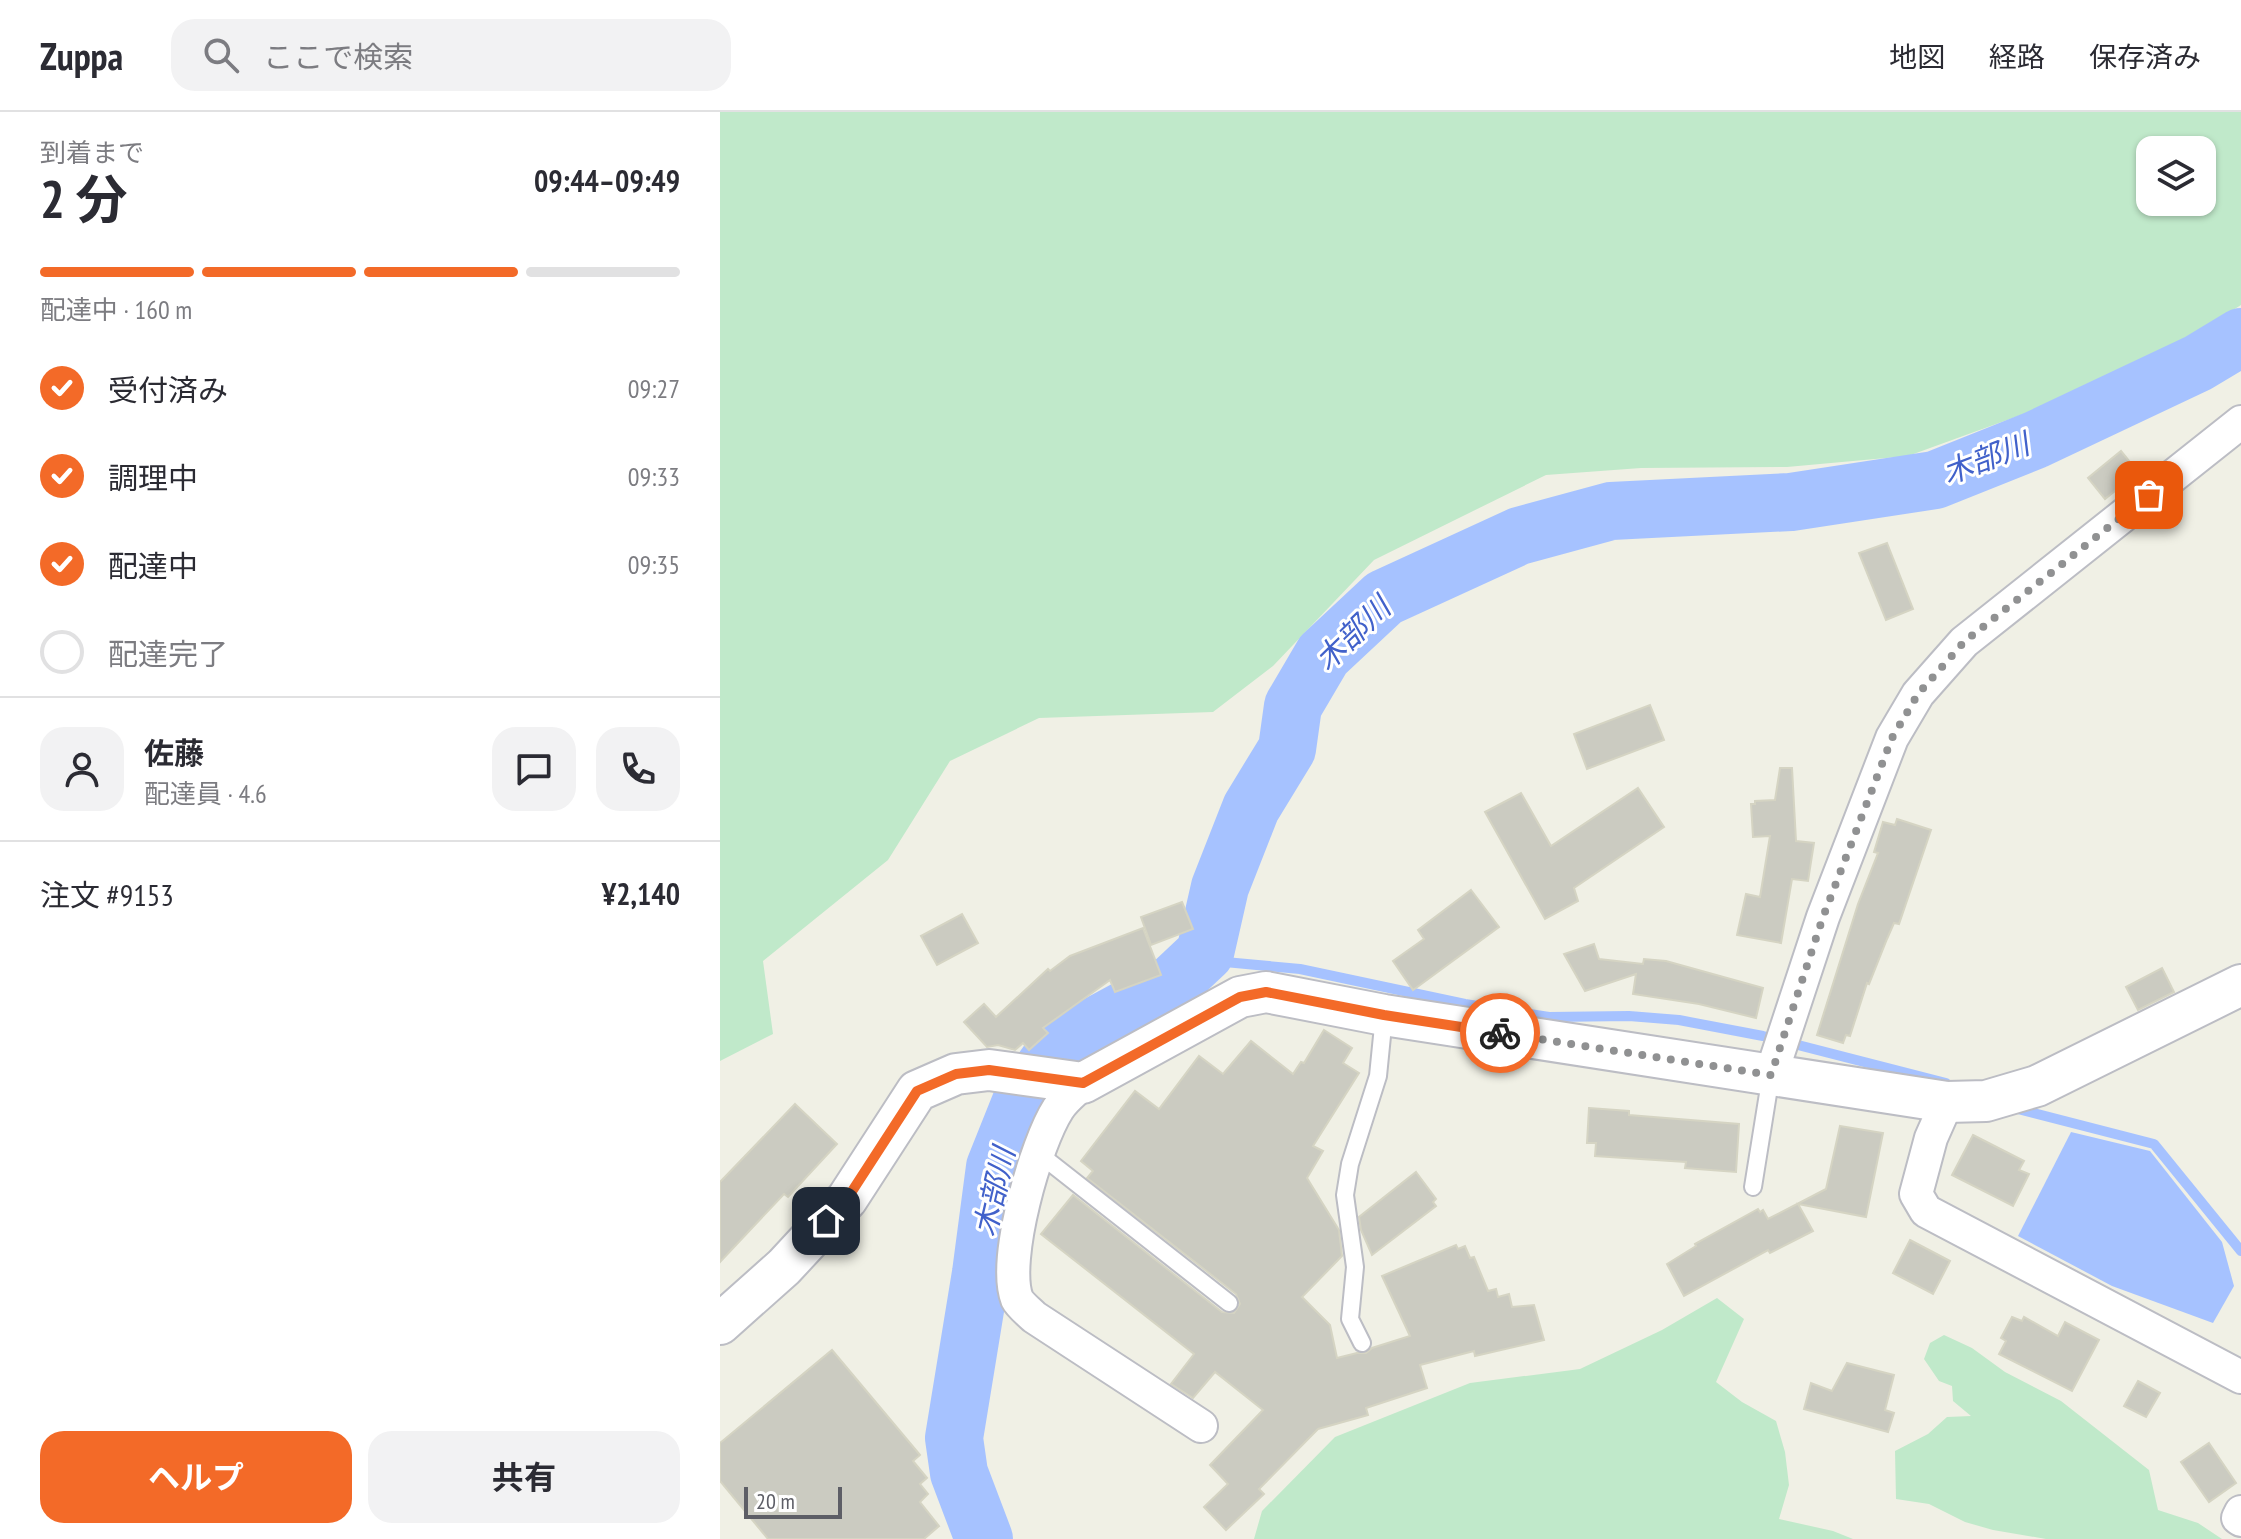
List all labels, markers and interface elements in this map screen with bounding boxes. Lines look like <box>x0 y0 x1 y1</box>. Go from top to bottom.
search box <box>171 19 731 91</box>
text: Zuppa <box>40 31 123 80</box>
icon: search <box>199 33 243 77</box>
text: ここで検索 <box>263 37 413 76</box>
text: 地図 <box>1889 38 1945 75</box>
text: 経路 <box>1989 38 2045 75</box>
text: 保存済み <box>2089 38 2201 75</box>
text: 到着まで <box>40 136 144 169</box>
map controls <box>2136 136 2216 216</box>
button: layers <box>2136 136 2216 216</box>
text: 09:44–09:49 <box>534 161 680 200</box>
text: 2 分 <box>40 165 128 232</box>
text: 配達中 · 160 m <box>40 293 192 326</box>
icon: check <box>40 366 84 410</box>
text: 受付済み <box>108 370 228 409</box>
text: 09:27 <box>628 372 680 405</box>
water label: 木部川 <box>1936 422 2037 492</box>
icon: check <box>40 454 84 498</box>
text: 調理中 <box>108 458 198 497</box>
text: 09:33 <box>628 460 680 493</box>
pin <box>2115 461 2183 529</box>
icon: bag <box>2127 473 2171 517</box>
icon: check <box>40 542 84 586</box>
text: 配達中 <box>108 546 198 585</box>
text: 09:35 <box>628 548 680 581</box>
water label: 木部川 <box>1306 586 1400 678</box>
text: 配達完了 <box>108 634 228 673</box>
button: person <box>40 727 124 811</box>
button: chat <box>492 727 576 811</box>
button: phone <box>596 727 680 811</box>
text: 佐藤 <box>144 733 204 772</box>
text: 配達員 · 4.6 <box>144 777 267 810</box>
text: ¥2,140 <box>602 874 680 913</box>
text: 注文 #9153 <box>40 875 174 914</box>
courier <box>1460 993 1540 1073</box>
icon: bike <box>1478 1011 1522 1055</box>
water label: 木部川 <box>964 1141 1023 1240</box>
pin <box>792 1187 860 1255</box>
icon: home <box>804 1199 848 1243</box>
button: ヘルプ <box>40 1431 352 1523</box>
button: 共有 <box>368 1431 680 1523</box>
scale bar <box>744 1483 842 1519</box>
text: 20 m <box>756 1487 795 1515</box>

